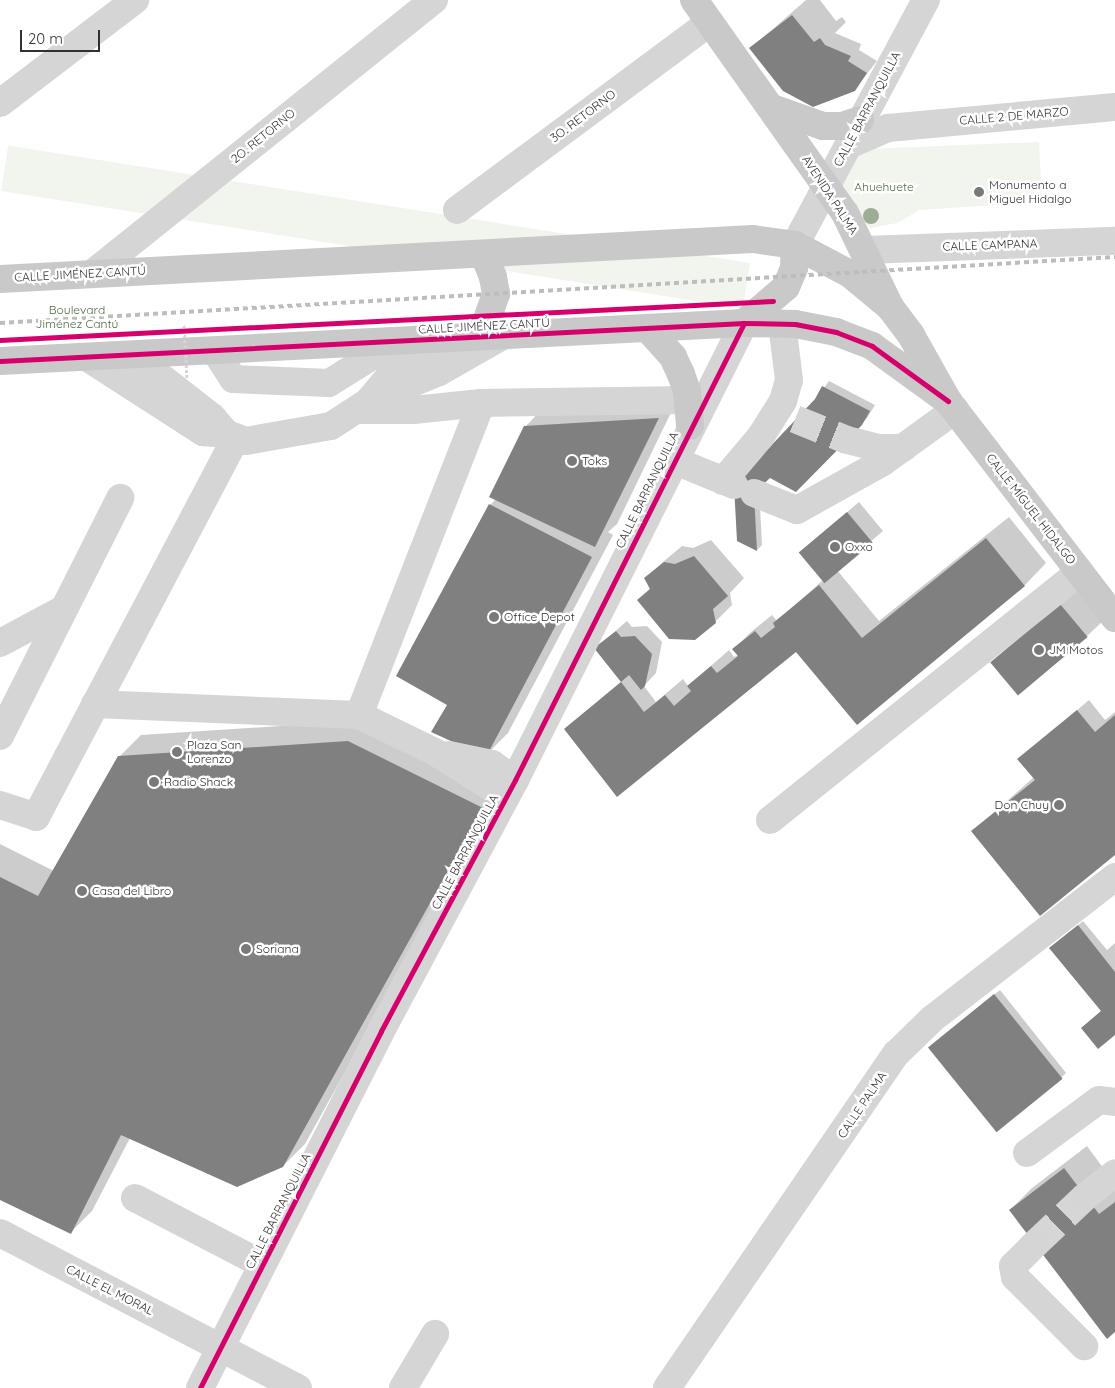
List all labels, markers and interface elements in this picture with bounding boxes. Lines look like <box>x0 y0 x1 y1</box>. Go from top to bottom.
scale bar <box>22 20 102 52</box>
text: 20 m <box>28 29 63 48</box>
street label: CALLE BARRANQUILLA <box>831 49 903 169</box>
street label: 3O. RETORNO <box>548 87 618 145</box>
street label: CALLE 2 DE MARZO <box>959 104 1069 128</box>
street label: 2O. RETORNO <box>228 106 298 166</box>
street label: AVENIDA PALMA <box>799 153 861 237</box>
place label: Monumento a Miguel Hidalgo <box>989 178 1071 206</box>
park label: Ahuehuete <box>854 180 914 194</box>
marker: Monumento a Miguel Hidalgo <box>973 186 985 198</box>
street label: CALLE CAMPANA <box>942 236 1038 254</box>
street label: CALLE JIMÉNEZ CANTÚ <box>14 263 146 285</box>
park label: Boulevard Jiménez Cantú <box>36 303 118 331</box>
street label: CALLE JIMÉNEZ CANTÚ <box>418 315 550 337</box>
street label: CALLE BARRANQUILLA <box>612 429 682 551</box>
street label: CALLE MÍGUEL HIDALGO <box>983 451 1079 567</box>
place label: Toks <box>582 454 607 468</box>
marker: Toks <box>566 455 578 467</box>
place label: Oxxo <box>845 540 873 554</box>
marker: Oxxo <box>829 541 841 553</box>
place label: Office Depot <box>504 610 575 624</box>
marker: Office Depot <box>488 611 500 623</box>
place label: JM Motos <box>1049 643 1103 657</box>
marker: JM Motos <box>1033 644 1045 656</box>
place label: Plaza San Lorenzo <box>187 738 241 766</box>
marker: Plaza San Lorenzo <box>171 746 183 758</box>
place label: Radio Shack <box>164 775 233 789</box>
marker: Radio Shack <box>148 776 160 788</box>
street label: CALLE BARRANQUILLA <box>429 792 501 912</box>
place label: Don Chuy <box>995 798 1049 812</box>
marker: Don Chuy <box>1053 799 1065 811</box>
place label: Casa del Libro <box>92 884 171 898</box>
marker: Casa del Libro <box>76 885 88 897</box>
place label: Soriana <box>256 942 299 956</box>
marker: Soriana <box>240 943 252 955</box>
street label: CALLE PALMA <box>835 1069 889 1141</box>
street label: CALLE BARRANQUILLA <box>243 1151 313 1271</box>
street label: CALLE EL MORAL <box>64 1262 156 1318</box>

